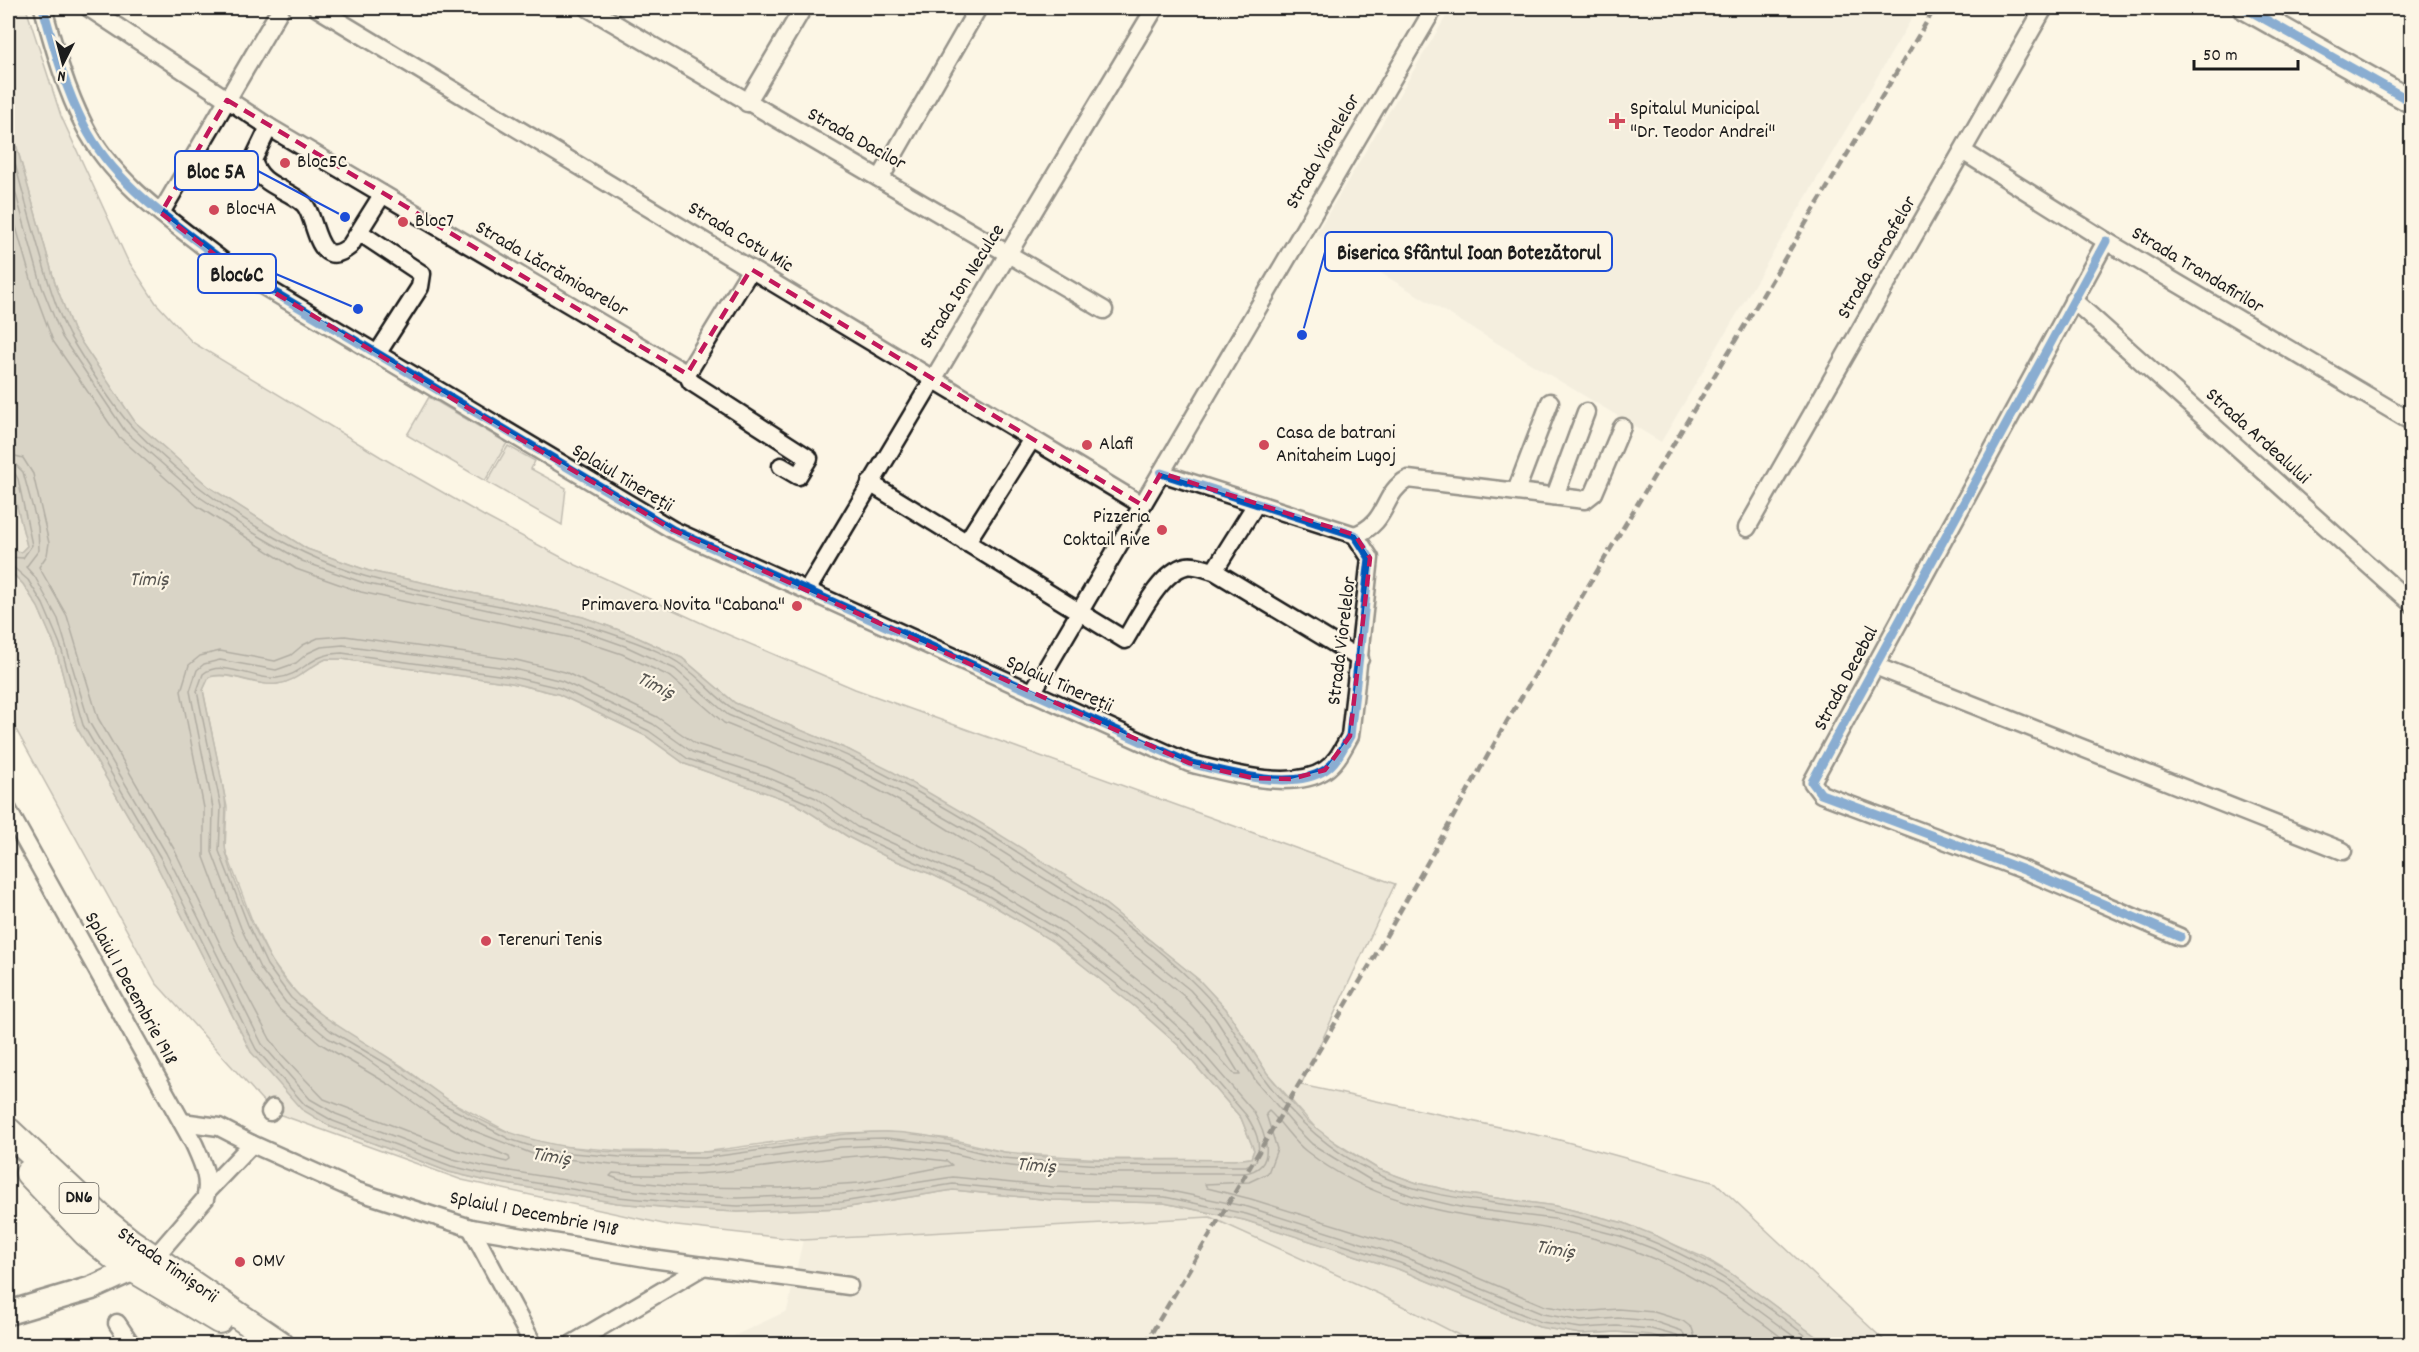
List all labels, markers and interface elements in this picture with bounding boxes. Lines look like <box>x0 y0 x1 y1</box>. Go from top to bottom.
north arrow <box>33 33 93 93</box>
scale bar <box>2194 33 2298 71</box>
text: 50 m <box>2203 44 2238 69</box>
text: N <box>56 64 67 87</box>
street label: Strada Viorelelor <box>1280 88 1369 215</box>
place label: Spitalul Municipal "Dr. Teodor Andrei" <box>1630 96 1775 147</box>
street label: Strada Dacilor <box>802 101 911 179</box>
marker: Spitalul Municipal "Dr. Teodor Andrei" <box>1608 112 1626 130</box>
place label: Bloc5C <box>297 149 347 177</box>
callout: Bloc 5A <box>175 151 258 190</box>
marker: Bloc5C <box>278 156 292 170</box>
text: Bloc 5A <box>187 159 245 189</box>
street label: Strada Garoafelor <box>1831 191 1925 325</box>
street label: Strada Cotu Mic <box>682 195 798 281</box>
place label: Bloc4A <box>226 196 276 224</box>
marker: Bloc4A <box>207 203 221 217</box>
place label: Bloc7 <box>415 208 454 236</box>
marker: Bloc7 <box>396 215 410 229</box>
street label: Strada Lăcrămioarelor <box>469 215 633 326</box>
street label: Strada Ion Neculce <box>913 219 1013 355</box>
street label: Strada Trandafirilor <box>2125 220 2269 322</box>
callout: Biserica Sfântul Ioan Botezătorul <box>1325 232 1612 271</box>
text: Biserica Sfântul Ioan Botezătorul <box>1337 240 1602 270</box>
callout: Bloc6C <box>198 254 276 293</box>
text: Bloc6C <box>210 262 264 292</box>
street label: Strada Ardealului <box>2198 382 2316 492</box>
place label: Casa de batrani Anitaheim Lugoj <box>1276 420 1396 471</box>
place label: Alafi <box>1099 431 1133 459</box>
street label: Splaiul Tinereții <box>566 438 679 521</box>
marker: Alafi <box>1080 438 1094 452</box>
marker: Casa de batrani Anitaheim Lugoj <box>1257 438 1271 452</box>
place label: Pizzeria Coktail Rive <box>1063 504 1151 555</box>
marker: Pizzeria Coktail Rive <box>1155 523 1169 537</box>
water label: Timiș <box>129 566 170 596</box>
street label: Strada Viorelelor <box>1321 575 1365 707</box>
place label: Primavera Novita "Cabana" <box>581 592 785 620</box>
marker: Primavera Novita "Cabana" <box>790 599 804 613</box>
street label: Strada Decebal <box>1808 621 1886 736</box>
street label: Splaiul Tinereții <box>1001 649 1117 721</box>
water label: Timiș <box>631 665 680 710</box>
street label: Splaiul 1 Decembrie 1918 <box>76 907 184 1071</box>
place label: Terenuri Tenis <box>498 927 603 955</box>
marker: Terenuri Tenis <box>479 934 493 948</box>
water label: Timiș <box>529 1140 574 1176</box>
water label: Timiș <box>1015 1150 1058 1184</box>
road number: DN6 <box>60 1183 98 1213</box>
street label: Splaiul 1 Decembrie 1918 <box>447 1185 621 1245</box>
street label: Strada Timișorii <box>111 1221 223 1311</box>
water label: Timiș <box>1533 1233 1578 1269</box>
place label: OMV <box>252 1248 285 1276</box>
marker: OMV <box>233 1255 247 1269</box>

